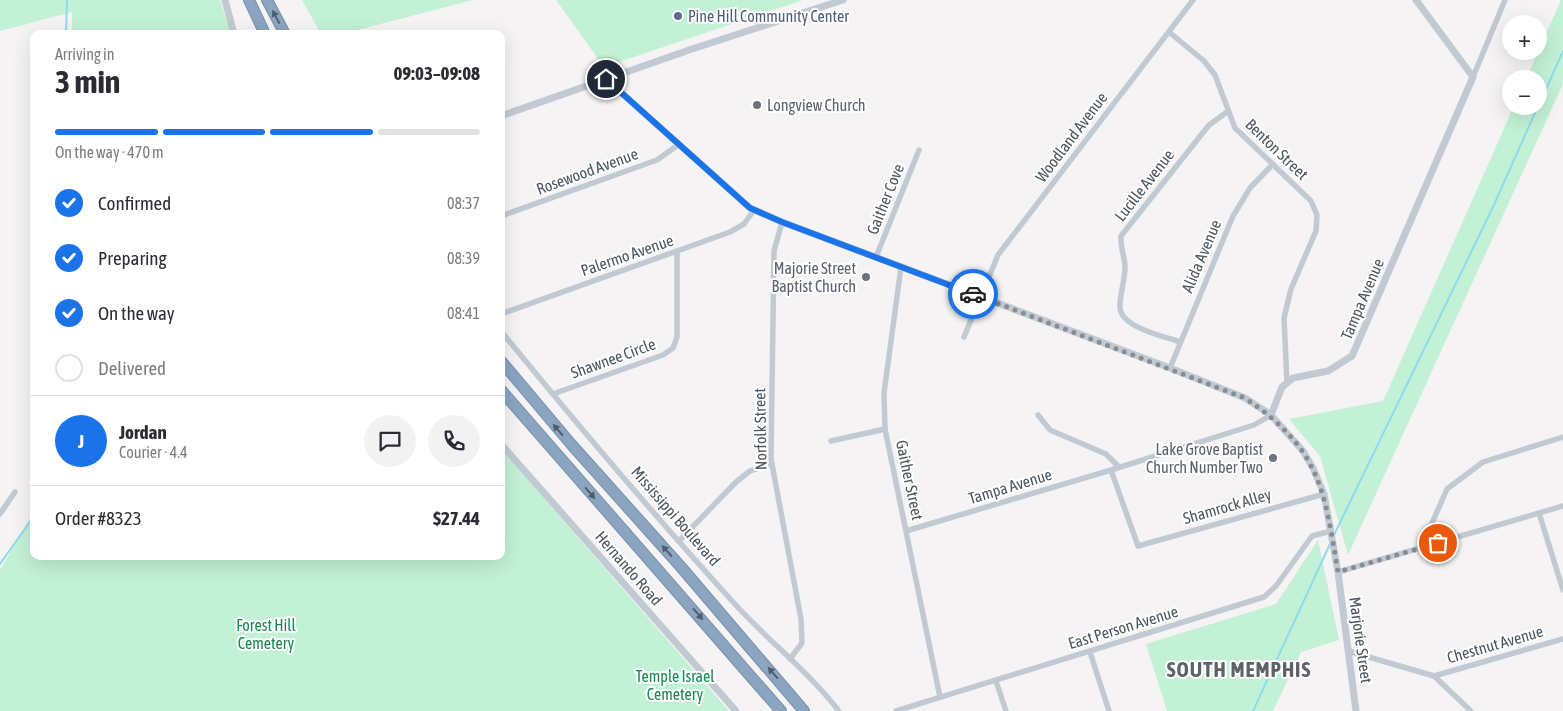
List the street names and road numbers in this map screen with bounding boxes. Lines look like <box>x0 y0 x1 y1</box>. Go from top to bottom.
street label: Woodland Avenue <box>1032 89 1110 185</box>
street label: Benton Street <box>1242 115 1312 183</box>
street label: Rosewood Avenue <box>534 144 640 198</box>
street label: Lucille Avenue <box>1111 146 1177 224</box>
street label: Gaither Cove <box>863 161 907 237</box>
street label: Alida Avenue <box>1178 217 1224 295</box>
street label: Palermo Avenue <box>578 231 676 279</box>
street label: Tampa Avenue <box>1337 256 1388 343</box>
street label: Shawnee Circle <box>568 334 658 382</box>
street label: Norfolk Street <box>750 387 770 470</box>
street label: Gaither Street <box>893 438 927 522</box>
street label: Mississippi Boulevard <box>627 463 724 570</box>
street label: Tampa Avenue <box>966 465 1054 508</box>
street label: Shamrock Alley <box>1181 485 1274 528</box>
street label: Hernando Road <box>592 527 666 609</box>
street label: Marjorie Street <box>1345 596 1376 685</box>
street label: East Person Avenue <box>1066 602 1180 652</box>
street label: Chestnut Avenue <box>1445 622 1545 666</box>

